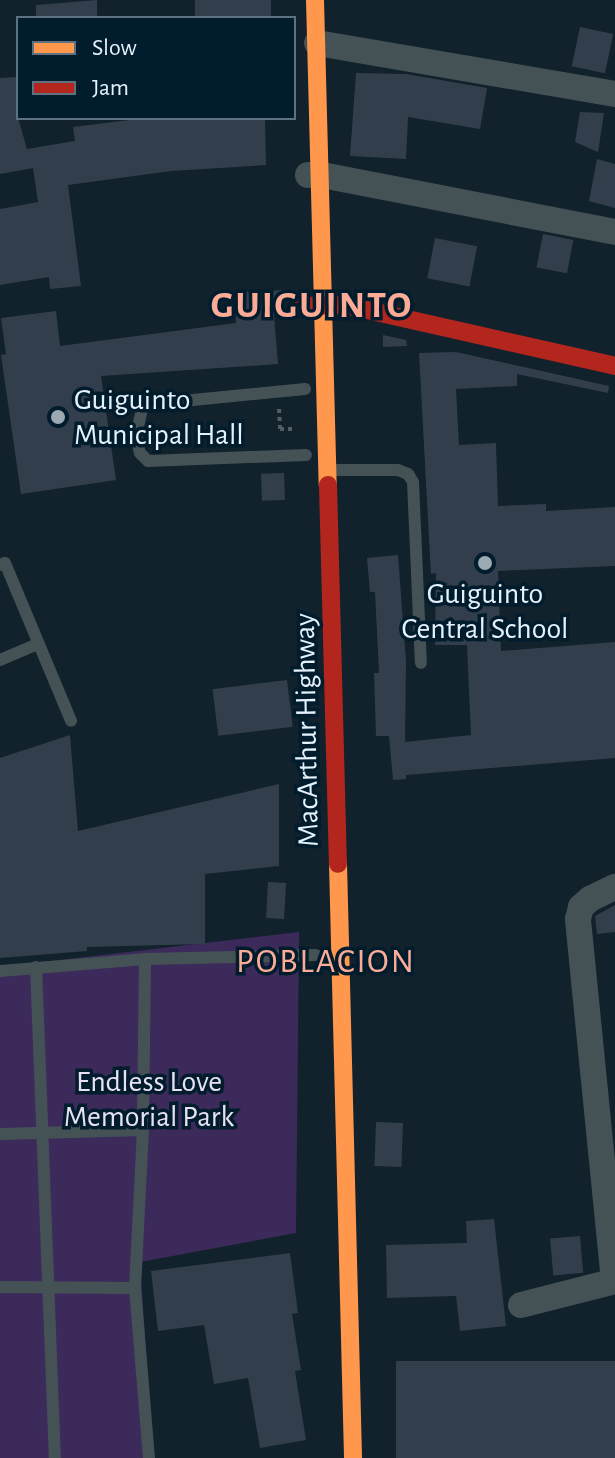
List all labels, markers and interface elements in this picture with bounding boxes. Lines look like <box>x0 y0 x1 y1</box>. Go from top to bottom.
legend <box>16 16 296 120</box>
text: Slow <box>92 36 137 60</box>
text: Jam <box>92 76 129 100</box>
district label: GUIGUINTO <box>211 284 413 330</box>
place label: Guiguinto Municipal Hall <box>74 382 244 452</box>
marker: Guiguinto Municipal Hall <box>49 408 67 426</box>
marker: Guiguinto Central School <box>476 554 494 572</box>
place label: Guiguinto Central School <box>401 576 569 646</box>
street label: MacArthur Highway <box>287 613 327 847</box>
district label: POBLACION <box>236 943 416 983</box>
park label: Endless Love Memorial Park <box>64 1064 234 1134</box>

